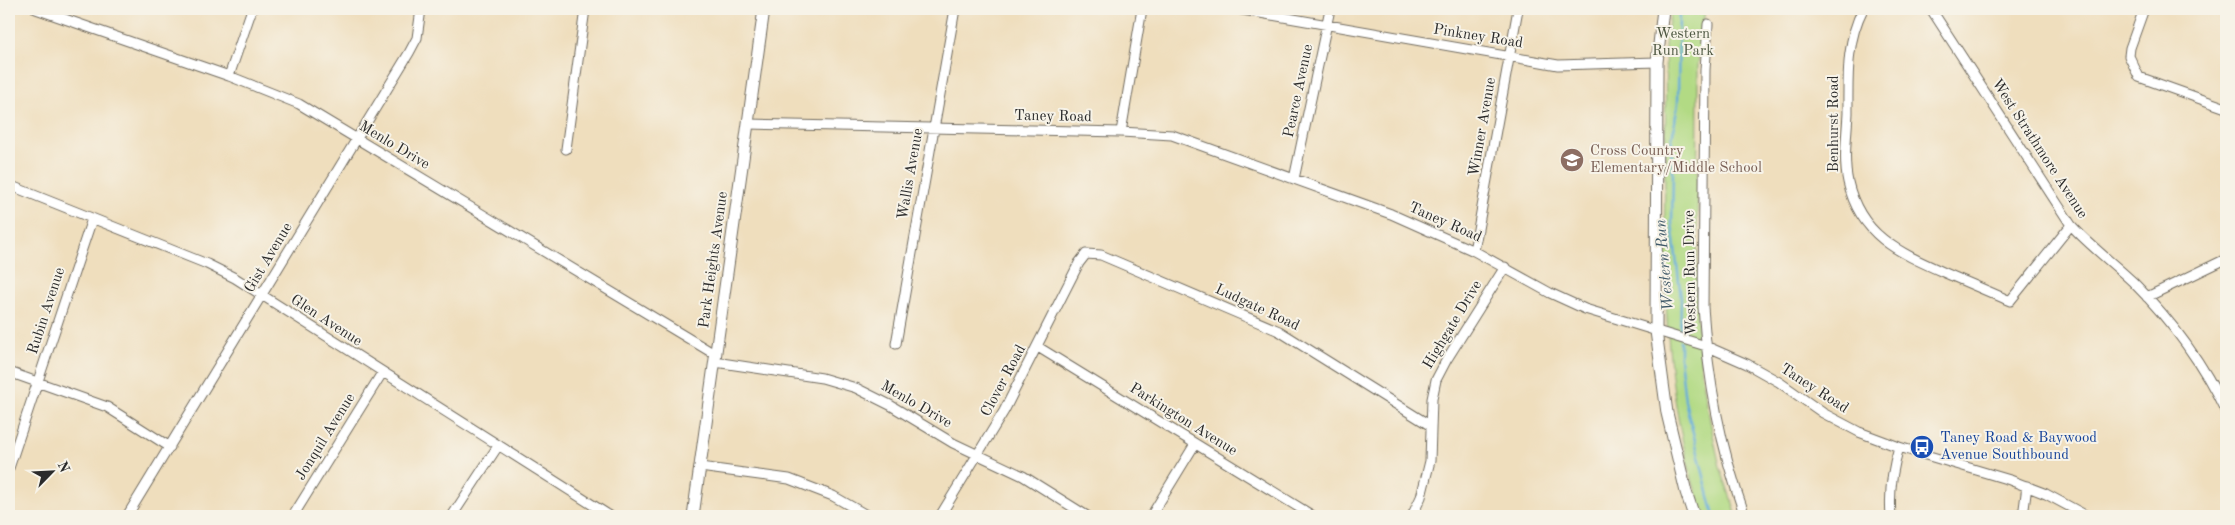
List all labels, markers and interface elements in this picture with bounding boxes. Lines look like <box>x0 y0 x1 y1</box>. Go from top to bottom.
street label: Pinkney Road <box>1432 22 1524 52</box>
park label: Western Run Park <box>1652 27 1714 59</box>
street label: Pearce Avenue <box>1282 43 1316 139</box>
street label: Benhurst Road <box>1827 75 1842 173</box>
street label: Winner Avenue <box>1467 76 1499 178</box>
street label: West Strathmore Avenue <box>1988 76 2090 222</box>
street label: Taney Road <box>1014 109 1092 125</box>
street label: Menlo Drive <box>356 119 432 173</box>
street label: Wallis Avenue <box>896 127 926 221</box>
place label: Cross Country Elementary/Middle School <box>1590 144 1762 176</box>
school or university icon: Cross Country Elementary/Middle School <box>1559 147 1585 173</box>
street label: Park Heights Avenue <box>697 191 731 329</box>
street label: Taney Road <box>1406 200 1484 246</box>
street label: Western Run Drive <box>1682 210 1700 336</box>
water label: Western Run <box>1653 218 1677 312</box>
street label: Gist Avenue <box>242 220 296 295</box>
street label: Rubin Avenue <box>26 266 68 356</box>
street label: Highgate Drive <box>1421 278 1485 372</box>
street label: Ludgate Road <box>1213 282 1302 334</box>
street label: Glen Avenue <box>288 292 364 350</box>
street label: Clover Road <box>979 343 1029 419</box>
street label: Taney Road <box>1777 361 1851 417</box>
street label: Menlo Drive <box>878 379 954 431</box>
street label: Parkington Avenue <box>1127 381 1240 459</box>
street label: Jonquil Avenue <box>293 391 359 483</box>
place label: Taney Road & Baywood Avenue Southbound <box>1940 431 2097 463</box>
bus stop icon: Taney Road & Baywood Avenue Southbound <box>1909 434 1935 460</box>
north arrow <box>28 448 78 498</box>
text: N <box>54 459 72 475</box>

